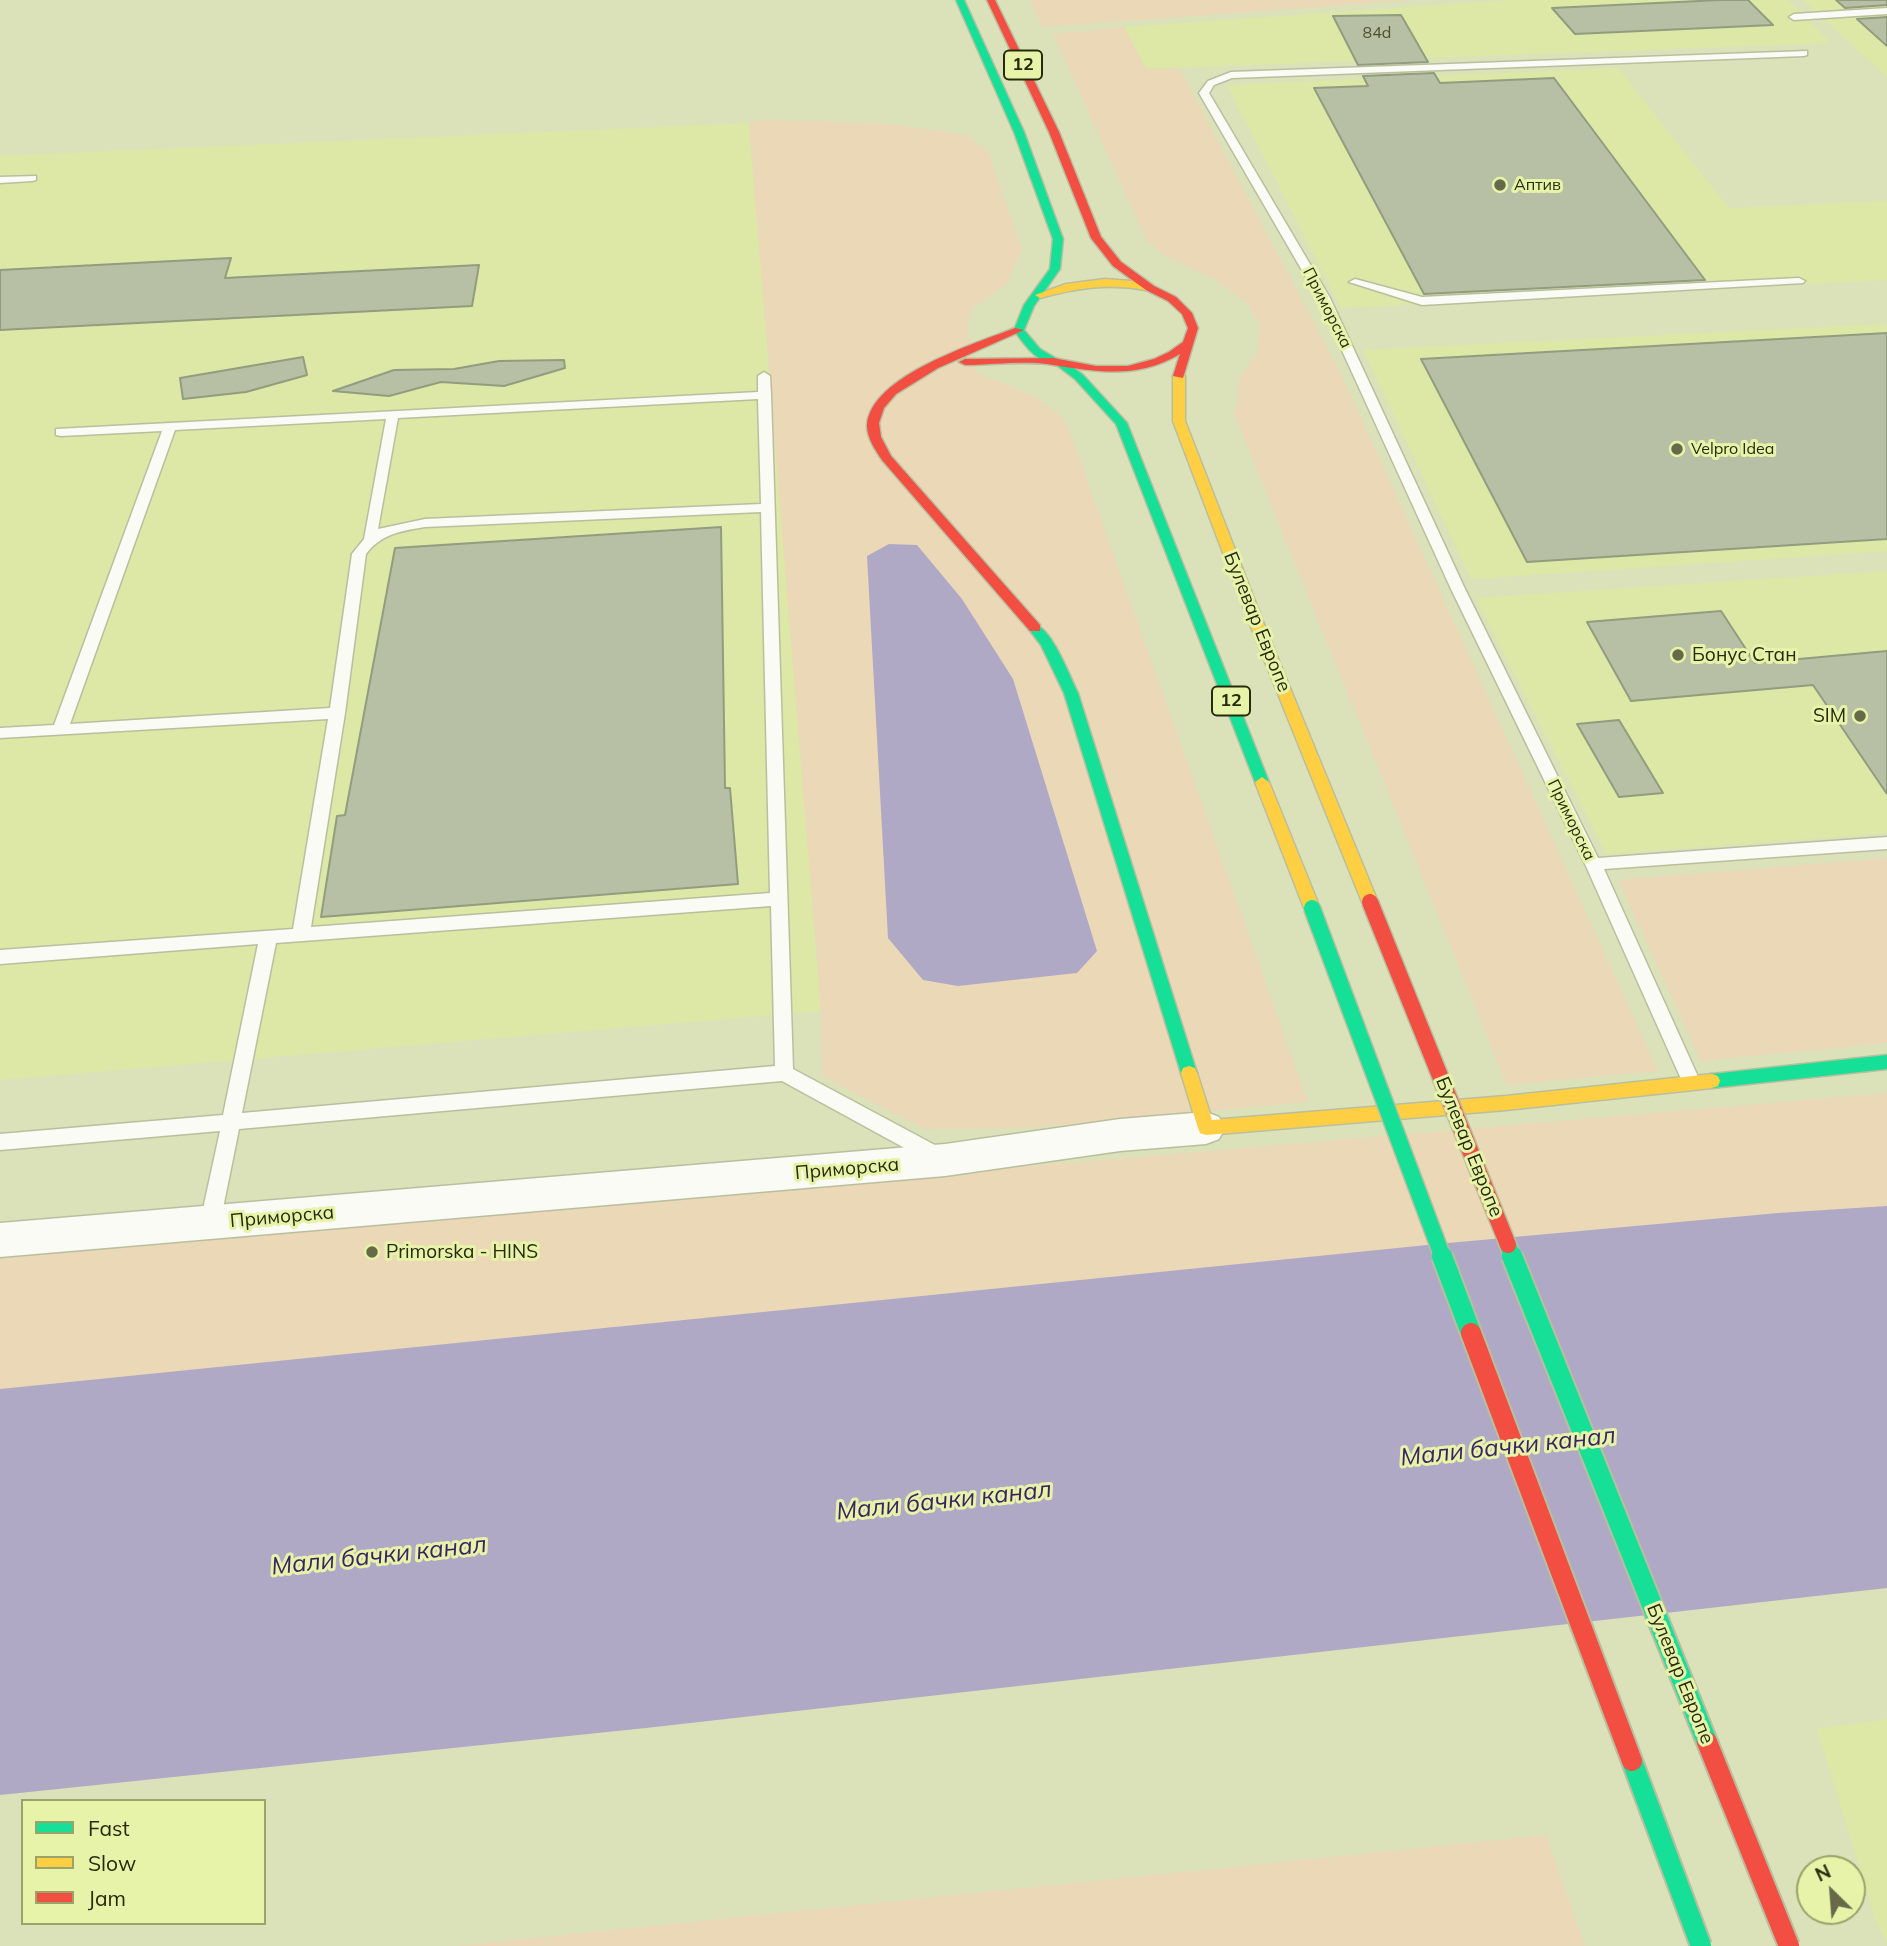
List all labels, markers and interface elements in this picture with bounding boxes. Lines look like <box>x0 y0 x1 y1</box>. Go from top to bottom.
house number: 84d <box>1363 23 1391 43</box>
road number: 12 <box>1004 51 1042 80</box>
place label: Аптив <box>1514 175 1561 195</box>
marker: Аптив <box>1492 177 1508 193</box>
street label: Приморска <box>1299 265 1355 351</box>
place label: Velpro Idea <box>1691 439 1774 459</box>
marker: Velpro Idea <box>1669 441 1685 457</box>
street label: Булевар Европе <box>1218 549 1296 695</box>
place label: Бонус Стан <box>1692 644 1797 666</box>
marker: Бонус Стан <box>1670 647 1686 663</box>
road number: 12 <box>1212 686 1250 716</box>
place label: SIM <box>1813 705 1846 727</box>
marker: SIM <box>1852 708 1868 724</box>
street label: Приморска <box>1543 776 1599 864</box>
street label: Булевар Европе <box>1430 1074 1508 1220</box>
street label: Приморска <box>794 1153 900 1185</box>
street label: Приморска <box>229 1201 335 1233</box>
place label: Primorska - HINS <box>386 1241 538 1263</box>
marker: Primorska - HINS <box>364 1244 380 1260</box>
water label: Мали бачки канал <box>1399 1421 1617 1473</box>
water label: Мали бачки канал <box>835 1475 1053 1527</box>
water label: Мали бачки канал <box>270 1530 488 1582</box>
street label: Булевар Европе <box>1641 1601 1719 1747</box>
legend <box>21 1799 266 1925</box>
text: Fast <box>88 1815 130 1841</box>
text: Slow <box>88 1850 136 1876</box>
north arrow <box>1796 1855 1866 1925</box>
text: N <box>1811 1859 1835 1887</box>
text: Jam <box>88 1885 126 1911</box>

